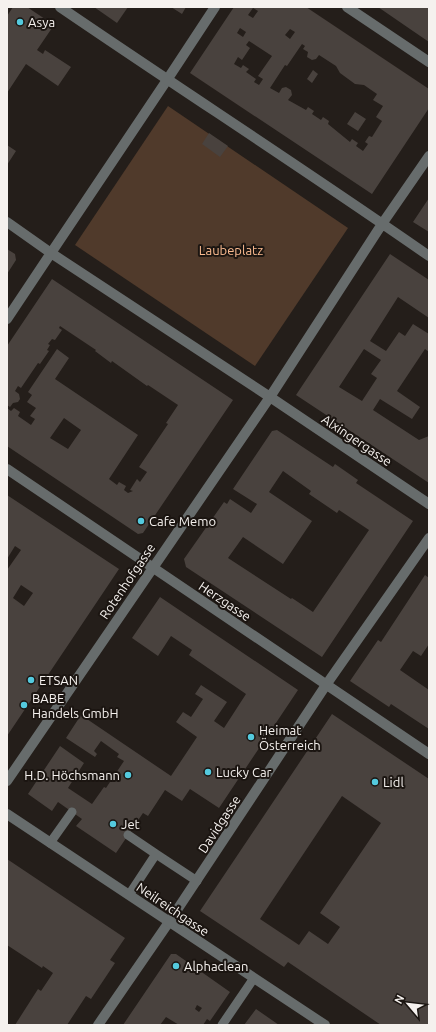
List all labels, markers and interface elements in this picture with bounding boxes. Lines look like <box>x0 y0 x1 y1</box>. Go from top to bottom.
place label: Asya <box>28 15 55 29</box>
marker: Asya <box>15 17 25 27</box>
park label: Laubeplatz <box>199 243 263 257</box>
street label: Alxingergasse <box>319 411 395 469</box>
place label: Cafe Memo <box>149 514 216 528</box>
marker: Cafe Memo <box>136 516 146 526</box>
street label: Rotenhofgasse <box>97 541 157 621</box>
street label: Herzgasse <box>196 579 254 623</box>
place label: ETSAN <box>39 673 78 687</box>
marker: ETSAN <box>26 675 36 685</box>
place label: BABE Handels GmbH <box>32 691 118 720</box>
marker: BABE Handels GmbH <box>19 700 29 710</box>
place label: Heimat Österreich <box>259 723 321 752</box>
marker: Heimat Österreich <box>246 732 256 742</box>
place label: Lucky Car <box>216 765 272 779</box>
marker: Lucky Car <box>203 767 213 777</box>
place label: H.D. Höchsmann <box>24 768 120 782</box>
marker: H.D. Höchsmann <box>123 770 133 780</box>
place label: Lidl <box>383 775 404 789</box>
marker: Lidl <box>370 777 380 787</box>
street label: Davidgasse <box>195 793 243 855</box>
place label: Jet <box>121 817 140 831</box>
marker: Jet <box>108 819 118 829</box>
street label: Neilreichgasse <box>134 880 212 938</box>
place label: Alphaclean <box>184 959 248 973</box>
marker: Alphaclean <box>171 961 181 971</box>
north arrow <box>388 984 428 1024</box>
text: N <box>392 993 406 1006</box>

